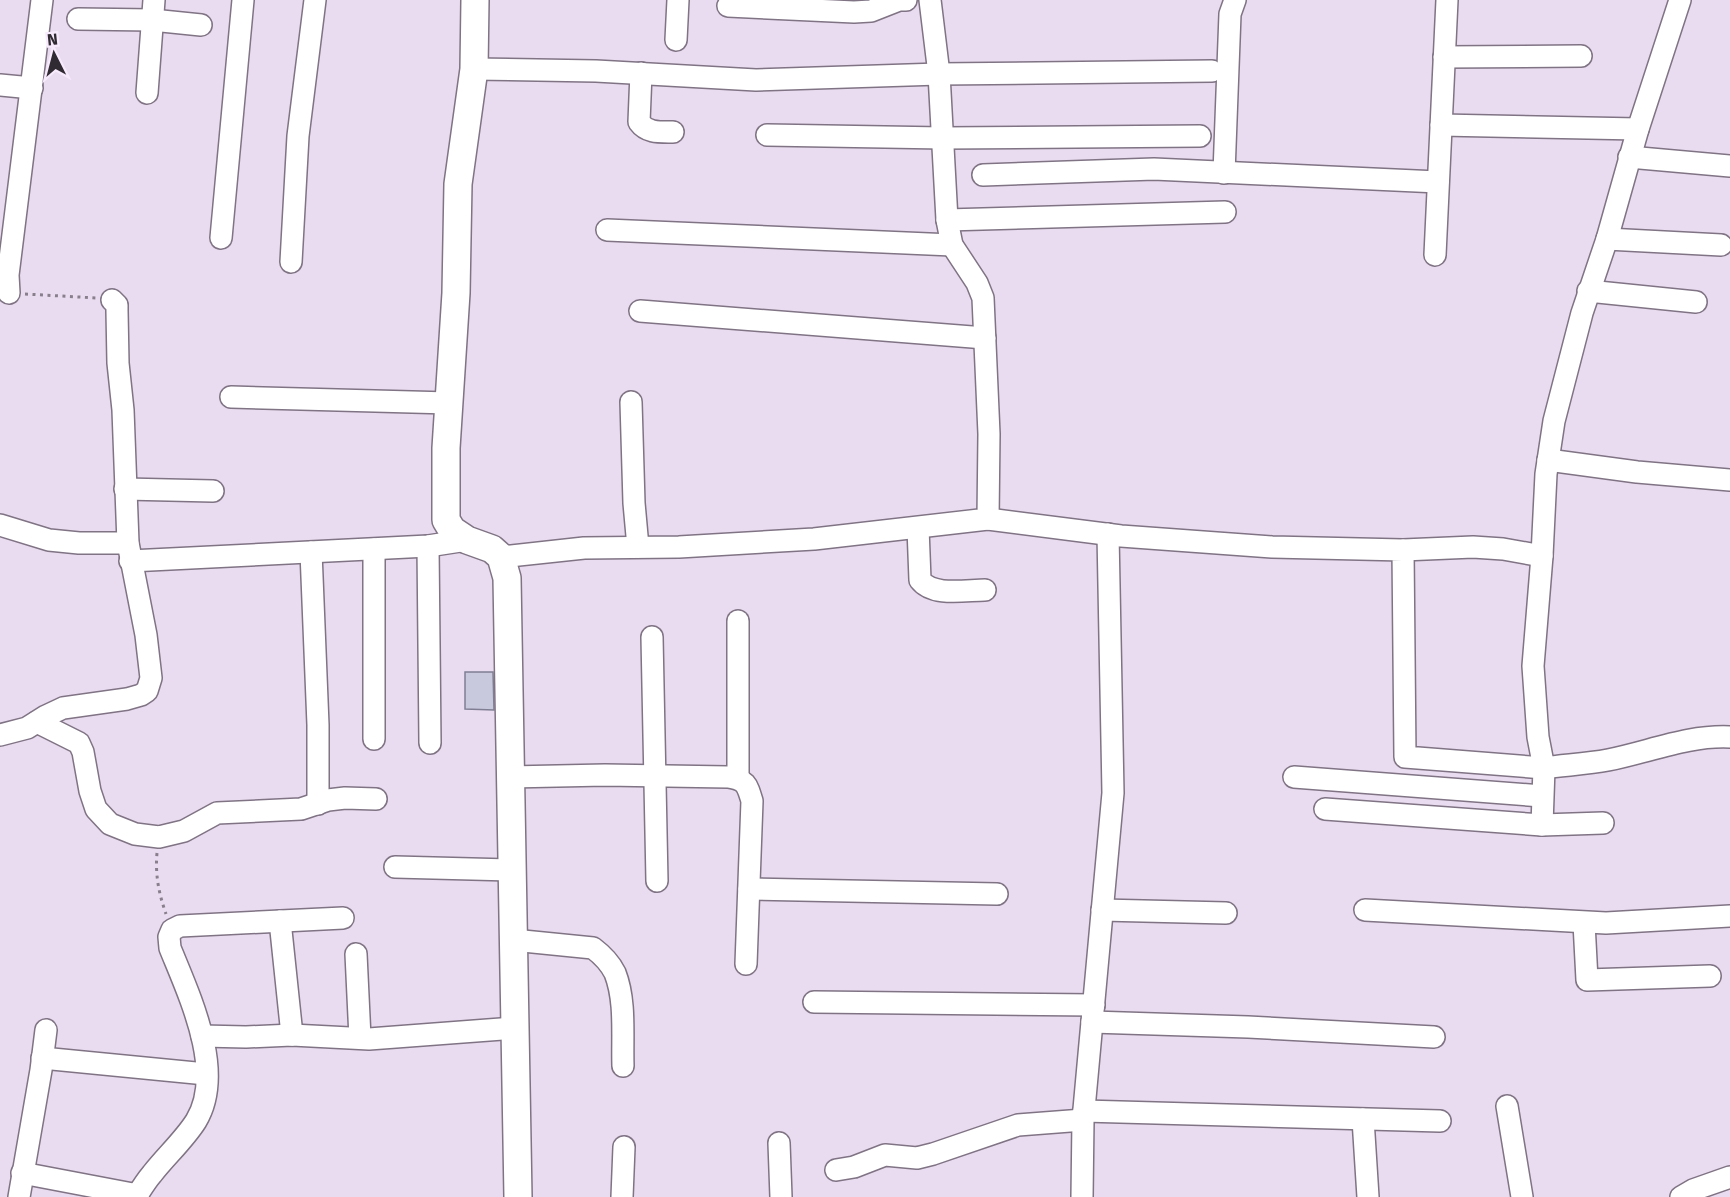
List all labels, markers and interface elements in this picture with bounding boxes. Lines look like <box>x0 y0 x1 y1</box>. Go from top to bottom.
north arrow <box>24 24 84 84</box>
text: N <box>46 30 59 50</box>

